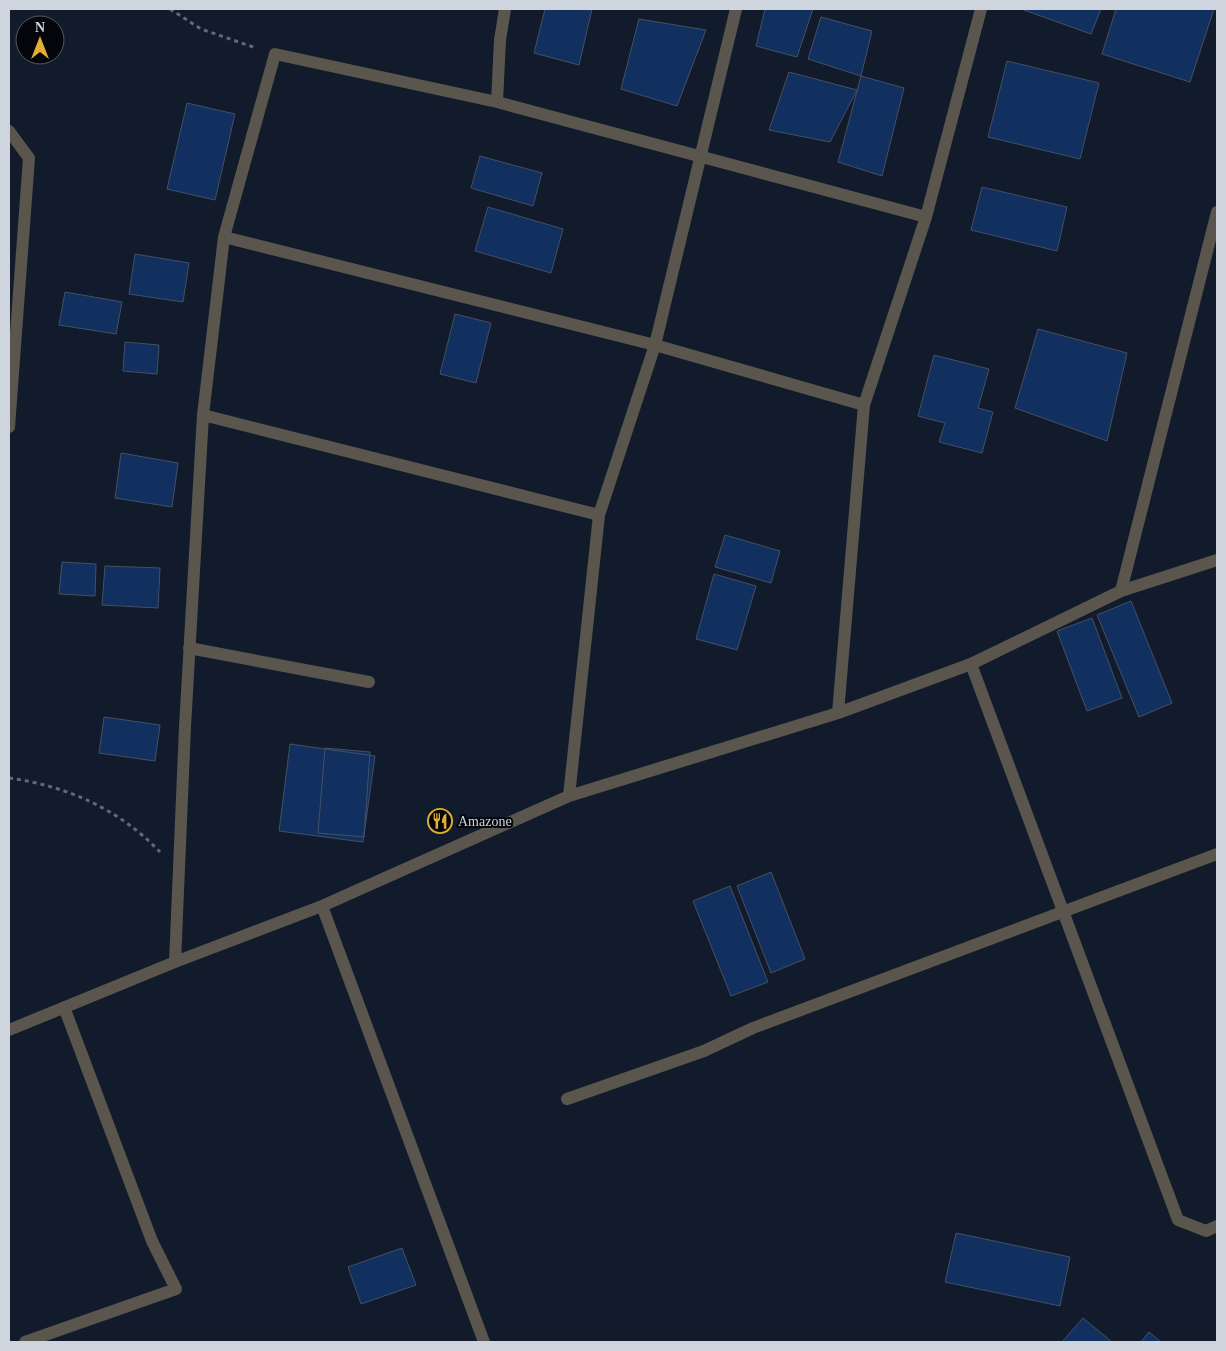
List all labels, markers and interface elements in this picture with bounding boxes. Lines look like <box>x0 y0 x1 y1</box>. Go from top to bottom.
north arrow <box>15 15 65 65</box>
text: N <box>35 20 45 35</box>
restaurant icon: Amazone <box>427 808 453 834</box>
place label: Amazone <box>458 814 512 829</box>

